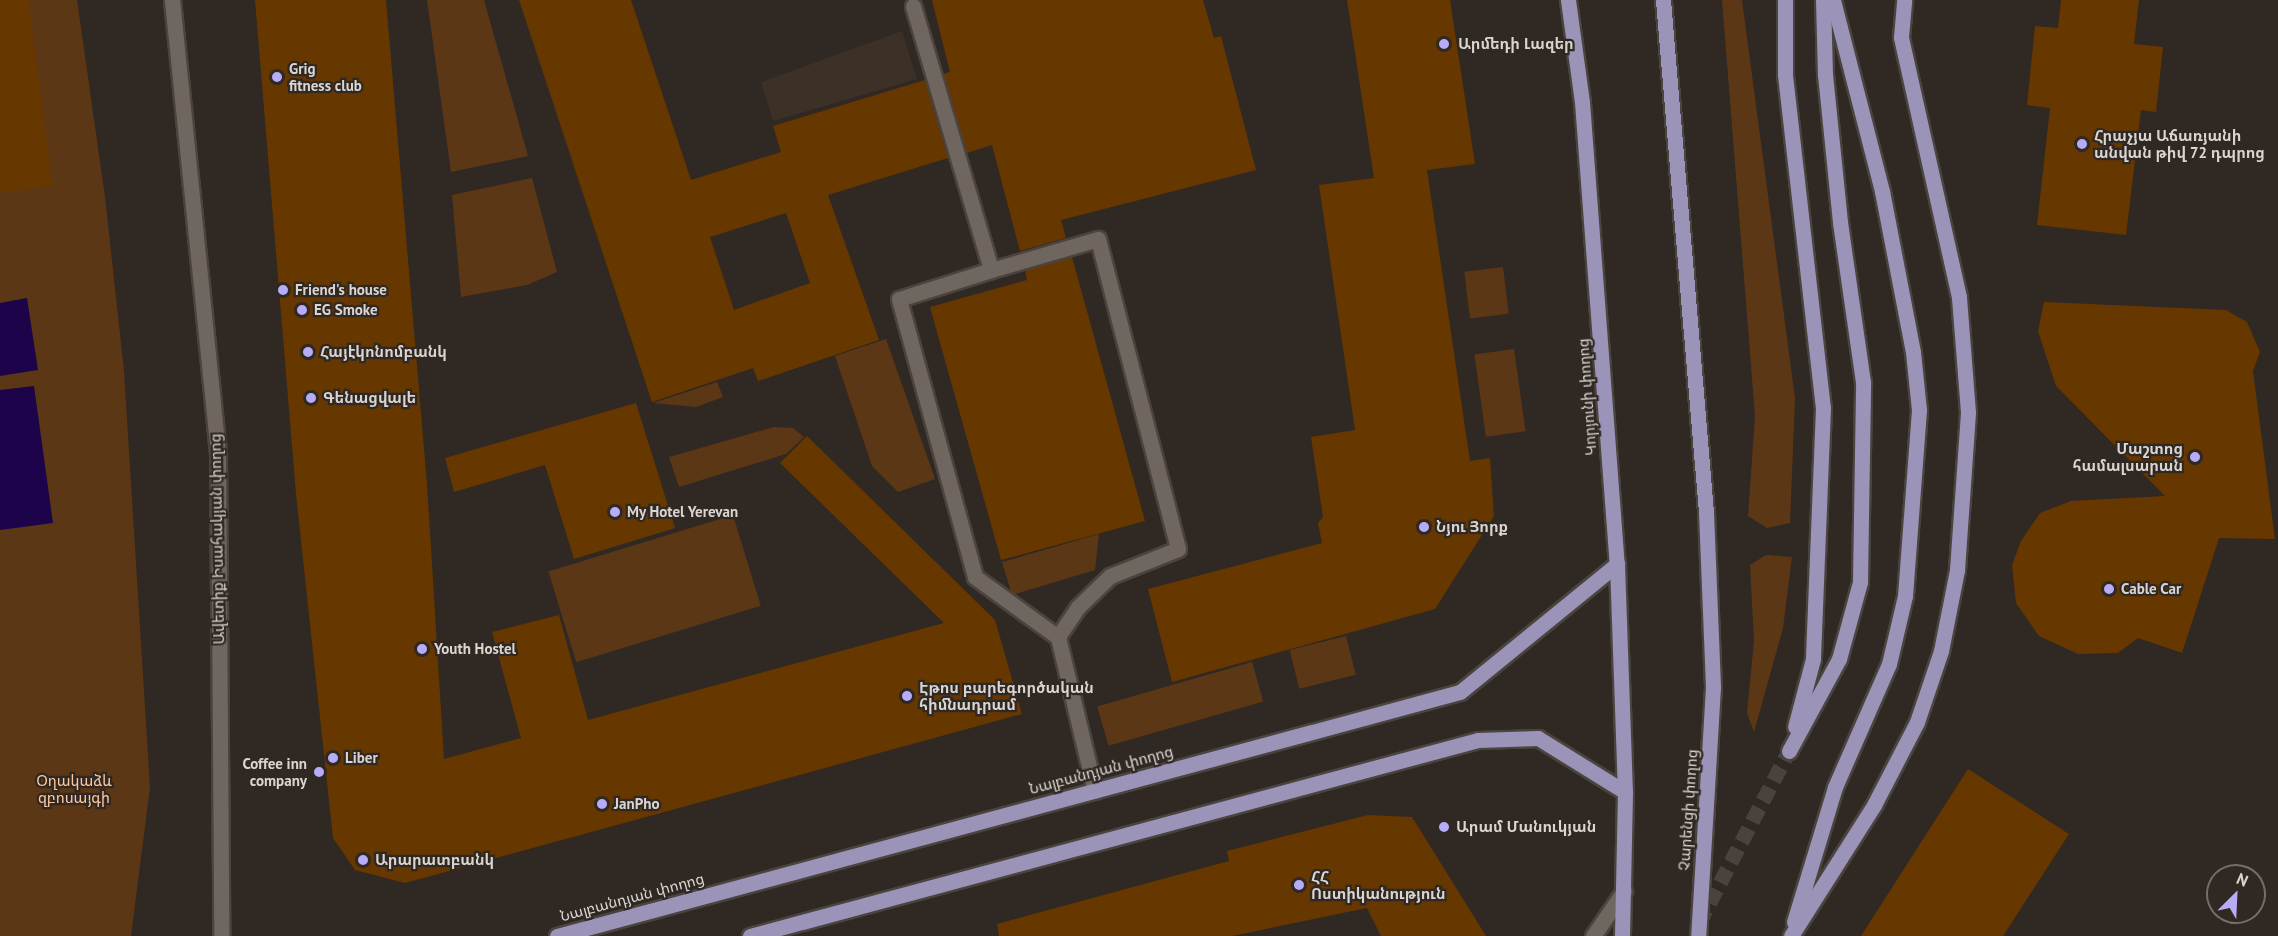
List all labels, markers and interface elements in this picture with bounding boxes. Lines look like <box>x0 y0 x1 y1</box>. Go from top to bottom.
marker: Արմեդի Լազեր <box>1435 35 1453 53</box>
place label: Արմեդի Լազեր <box>1458 35 1574 53</box>
place label: Grig fitness club <box>289 59 362 94</box>
marker: Grig fitness club <box>270 70 284 84</box>
place label: Հրաչյա Աճառյանի անվան թիվ 72 դպրոց <box>2094 126 2265 161</box>
marker: Հրաչյա Աճառյանի անվան թիվ 72 դպրոց <box>2075 137 2089 151</box>
place label: Friend's house <box>295 281 387 299</box>
marker: Friend's house <box>276 283 290 297</box>
place label: EG Smoke <box>314 301 378 319</box>
marker: EG Smoke <box>295 303 309 317</box>
street label: Կորյունի փողոց <box>1574 338 1600 456</box>
place label: Հայէկոնոմբանկ <box>320 343 447 361</box>
marker: Հայէկոնոմբանկ <box>301 345 315 359</box>
place label: Գենացվալե <box>323 389 416 407</box>
marker: Գենացվալե <box>304 391 318 405</box>
street label: Ավետիք Իսահակյան փողոց <box>206 433 228 645</box>
place label: Մաշտոց համալսարան <box>2073 439 2183 474</box>
marker: Մաշտոց համալսարան <box>2188 450 2202 464</box>
place label: My Hotel Yerevan <box>627 503 739 521</box>
marker: My Hotel Yerevan <box>608 505 622 519</box>
place label: Նյու Յորք <box>1436 518 1508 536</box>
marker: Նյու Յորք <box>1417 520 1431 534</box>
place label: Cable Car <box>2121 580 2181 598</box>
marker: Cable Car <box>2102 582 2116 596</box>
place label: Youth Hostel <box>434 640 516 658</box>
marker: Youth Hostel <box>415 642 429 656</box>
place label: Էթոս բարեգործական հիմնադրամ <box>919 678 1094 713</box>
marker: Էթոս բարեգործական հիմնադրամ <box>900 689 914 703</box>
street label: Նալբանդյան փողոց <box>1027 742 1175 798</box>
place label: Liber <box>345 749 378 767</box>
street label: Չարենցի փողոց <box>1675 749 1701 871</box>
marker: Liber <box>326 751 340 765</box>
place label: Coffee inn company <box>242 754 307 789</box>
marker: Coffee inn company <box>312 765 326 779</box>
park label: Օղակաձև զբոսայգի <box>36 771 112 806</box>
place label: JanPho <box>614 795 659 813</box>
marker: JanPho <box>595 797 609 811</box>
place label: Արամ Մանուկյան <box>1456 818 1596 836</box>
marker: Արամ Մանուկյան <box>1437 820 1451 834</box>
place label: Արարատբանկ <box>375 851 494 869</box>
marker: Արարատբանկ <box>356 853 370 867</box>
north arrow <box>2206 864 2266 924</box>
place label: ՀՀ Ոստիկանություն <box>1311 867 1445 902</box>
text: N <box>2234 868 2251 891</box>
street label: Նալբանդյան փողոց <box>558 869 706 925</box>
marker: ՀՀ Ոստիկանություն <box>1292 878 1306 892</box>

